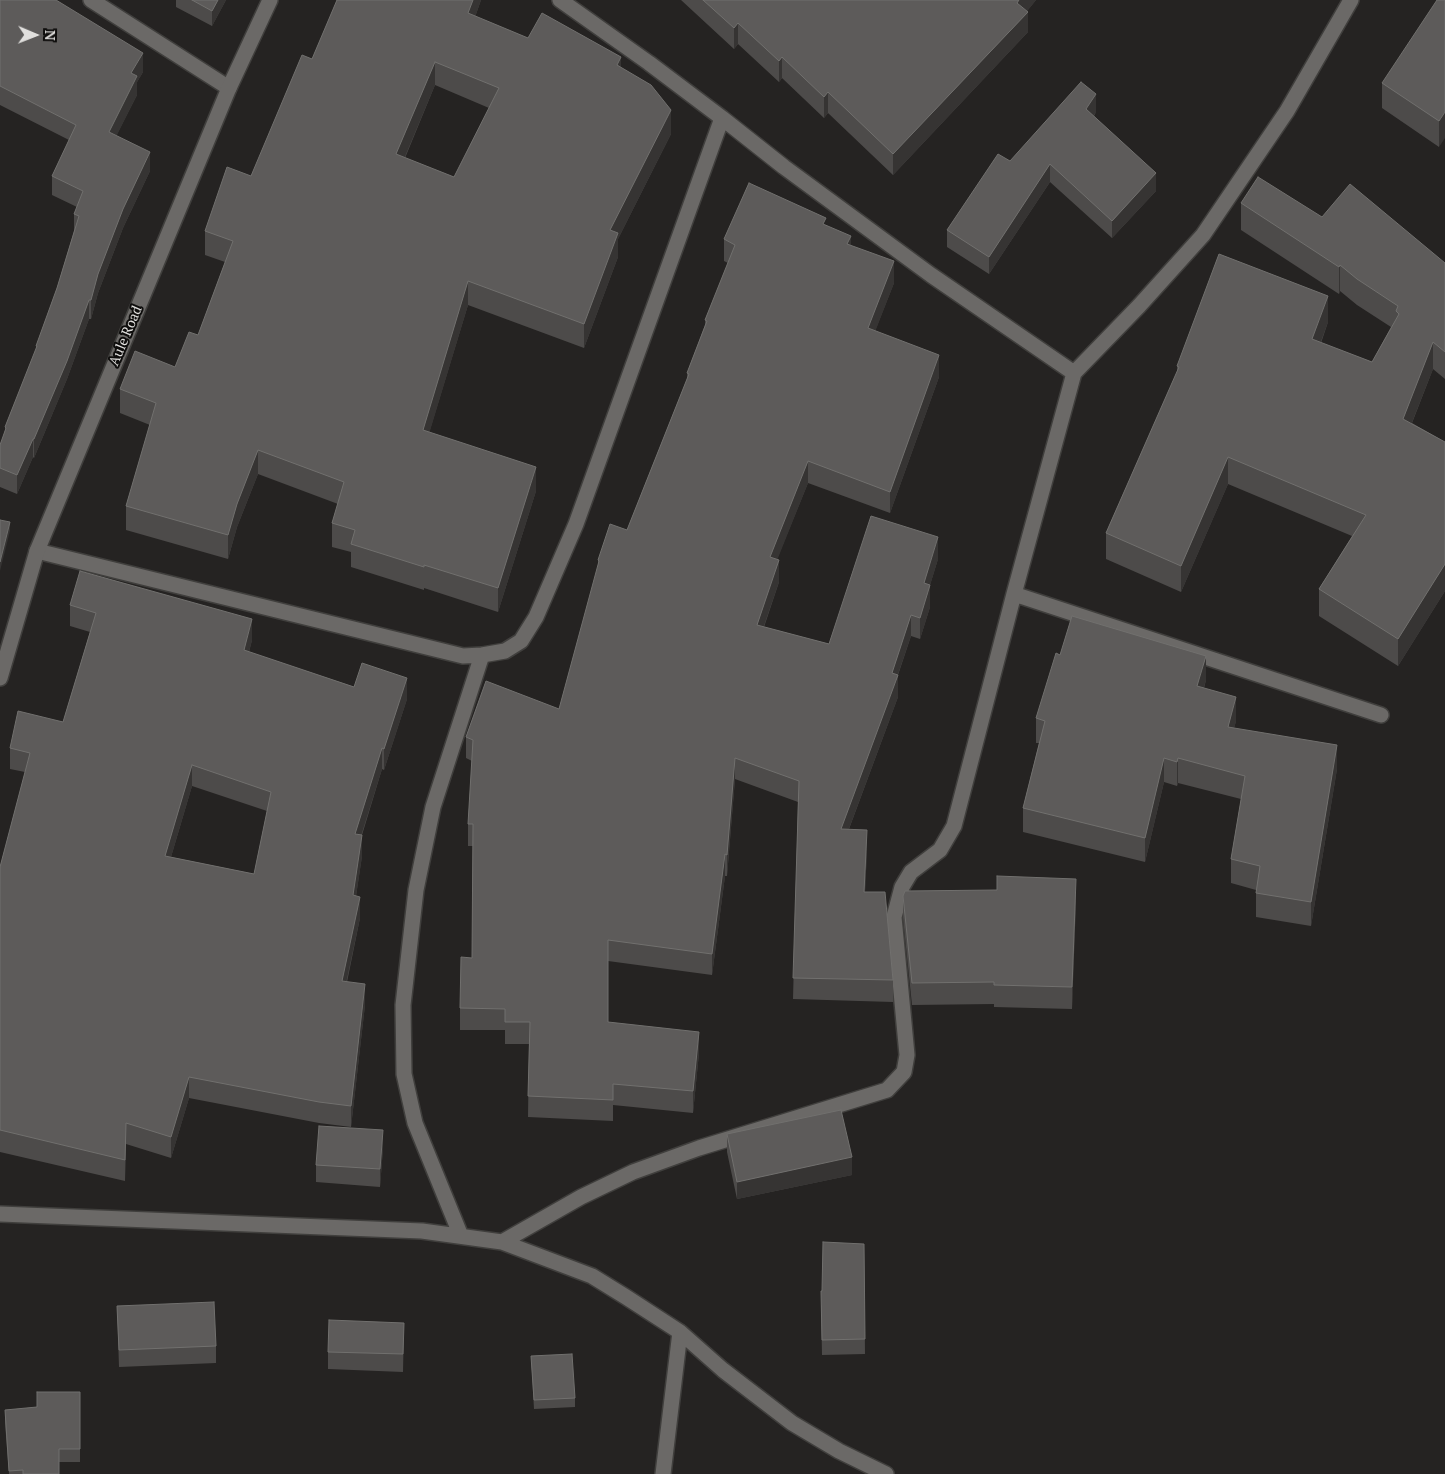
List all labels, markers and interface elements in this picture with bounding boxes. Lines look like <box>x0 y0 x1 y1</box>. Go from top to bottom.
north arrow <box>10 10 60 60</box>
text: N <box>41 30 60 41</box>
street label: Aule Road <box>106 303 146 369</box>

